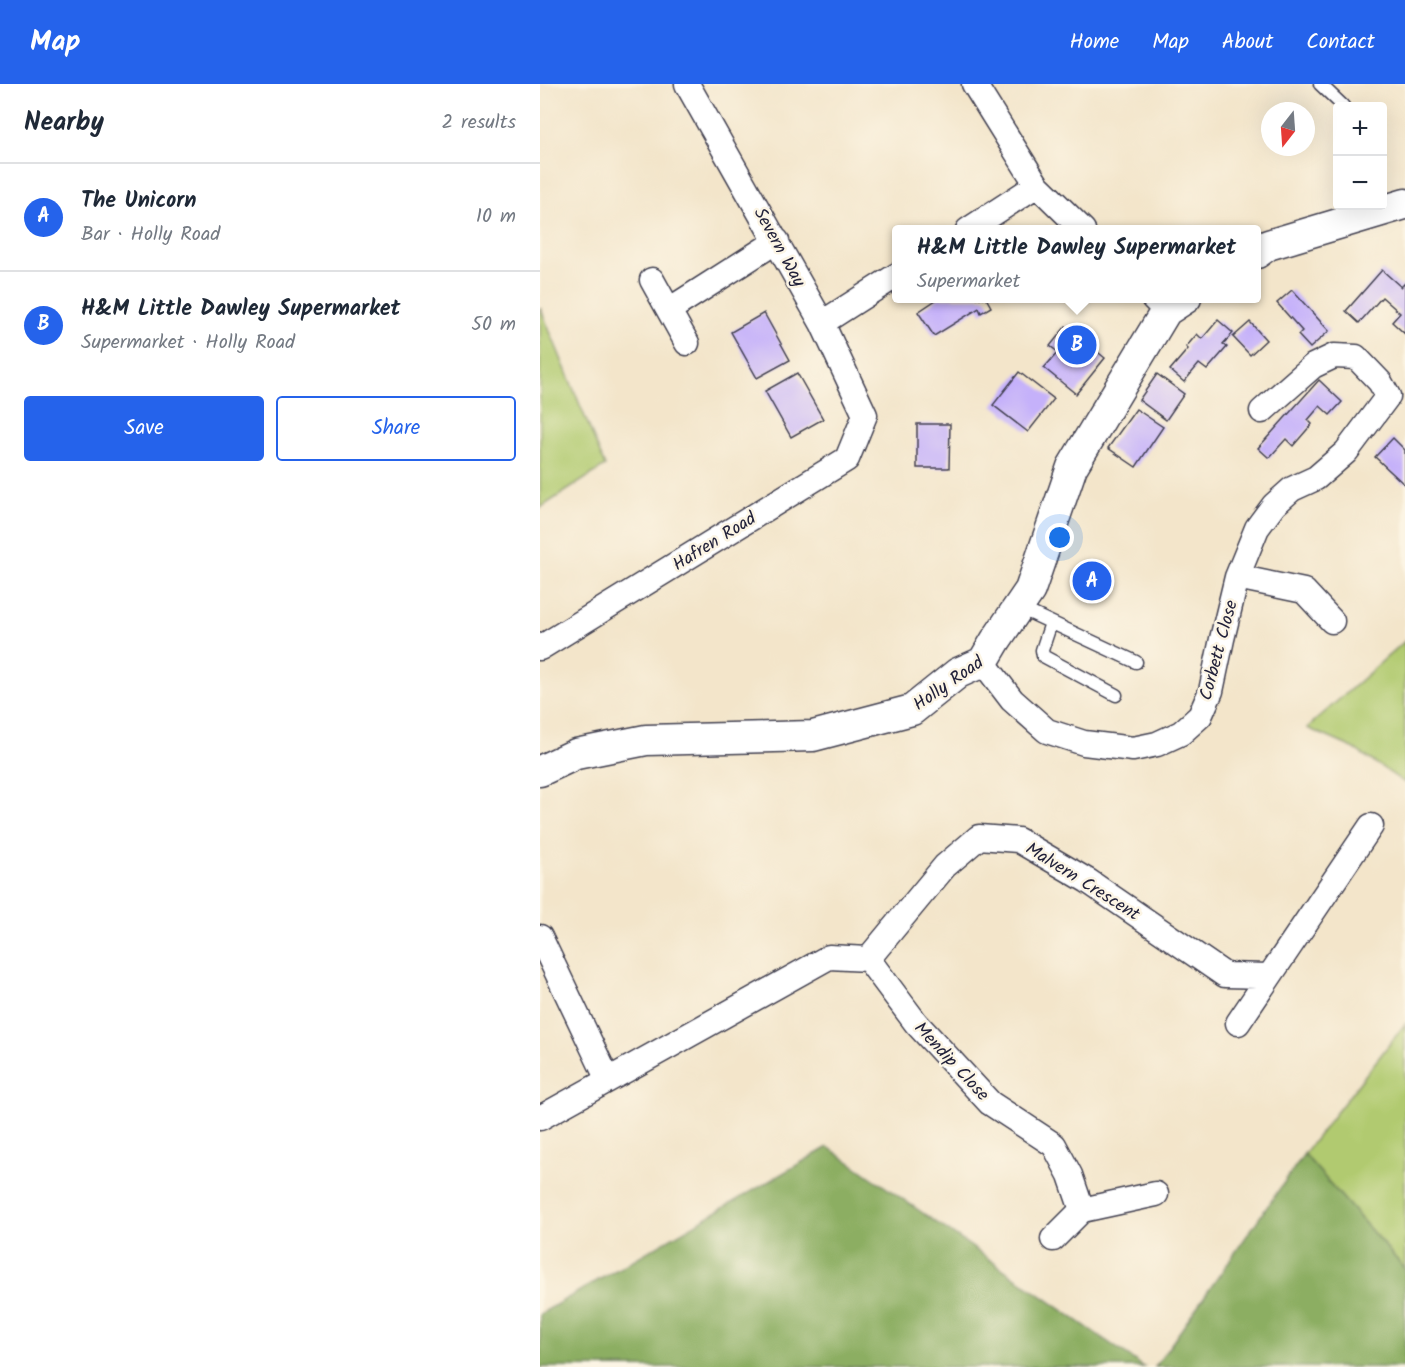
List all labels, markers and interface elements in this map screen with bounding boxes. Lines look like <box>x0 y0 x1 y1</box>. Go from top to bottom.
text: Map <box>30 20 81 65</box>
text: Home <box>1070 26 1119 59</box>
text: Map <box>1152 26 1189 59</box>
text: About <box>1222 26 1273 59</box>
text: Contact <box>1306 26 1375 59</box>
text: Nearby <box>24 102 104 144</box>
north arrow <box>1261 102 1315 156</box>
map controls <box>1333 102 1387 210</box>
button: + <box>1333 102 1387 156</box>
text: 2 results <box>441 107 516 139</box>
button: − <box>1333 156 1387 210</box>
text: The Unicorn <box>81 184 197 219</box>
text: A <box>37 201 50 233</box>
text: 10 m <box>476 201 516 233</box>
street label: Severn Way <box>745 203 813 293</box>
text: Bar · Holly Road <box>81 219 220 251</box>
popup <box>892 225 1261 303</box>
text: H&M Little Dawley Supermarket <box>917 231 1236 266</box>
text: Supermarket <box>917 266 1020 298</box>
text: H&M Little Dawley Supermarket <box>81 292 400 327</box>
text: B <box>37 309 50 341</box>
text: 50 m <box>471 309 516 341</box>
pin: B <box>1058 322 1096 368</box>
text: Supermarket · Holly Road <box>81 327 295 359</box>
button: Save <box>24 396 264 461</box>
button: Share <box>276 396 516 461</box>
street label: Hafren Road <box>667 504 763 580</box>
your location <box>1045 523 1074 552</box>
pin: A <box>1072 558 1112 604</box>
street label: Corbett Close <box>1192 597 1247 704</box>
street label: Holly Road <box>907 649 991 719</box>
street label: Malvern Crescent <box>1019 835 1146 930</box>
street label: Mendip Close <box>906 1016 996 1109</box>

